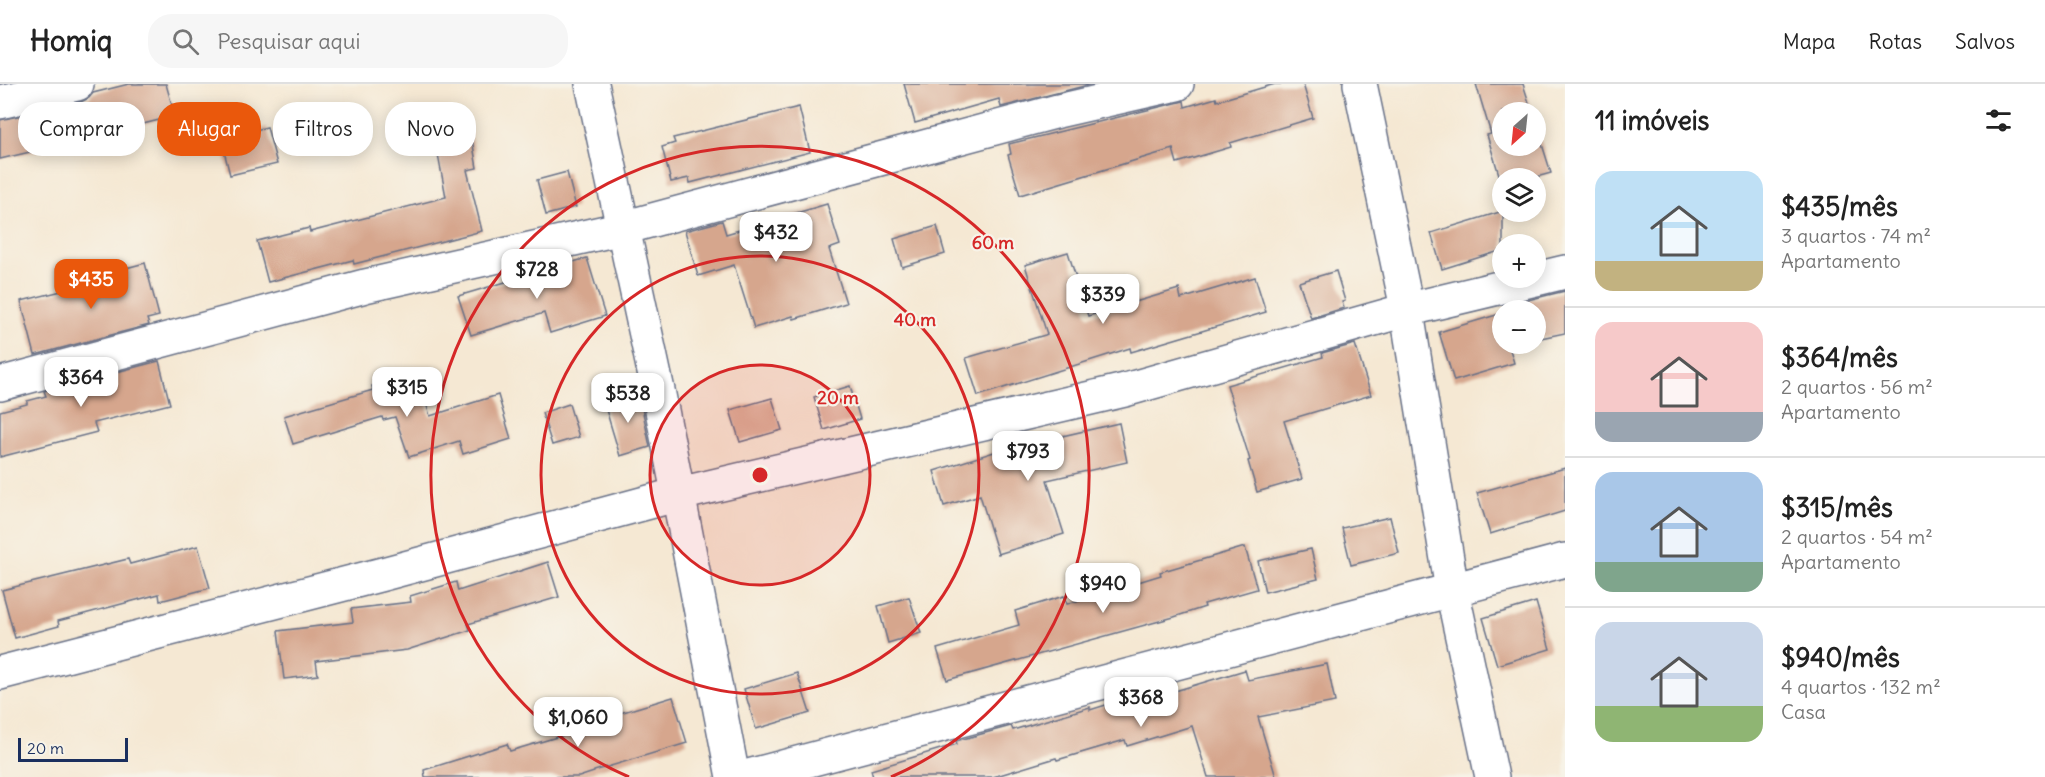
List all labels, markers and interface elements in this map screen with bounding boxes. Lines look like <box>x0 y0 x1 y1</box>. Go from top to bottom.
search box <box>148 14 568 68</box>
text: Homiq <box>30 23 112 59</box>
icon: search <box>169 25 202 58</box>
text: Pesquisar aqui <box>217 27 361 55</box>
text: Mapa <box>1783 28 1836 55</box>
text: Rotas <box>1869 28 1922 55</box>
text: Salvos <box>1955 28 2015 55</box>
chip: Comprar <box>18 102 145 156</box>
chip: Alugar <box>157 102 261 156</box>
chip: Filtros <box>273 102 373 156</box>
chip: Novo <box>385 102 476 156</box>
north arrow <box>1492 102 1546 156</box>
map controls <box>1492 102 1546 354</box>
text: 11 imóveis <box>1595 104 1709 137</box>
icon: filters <box>1982 104 2015 137</box>
button: layers <box>1492 168 1546 222</box>
text: $435/mês <box>1781 190 1898 223</box>
icon: home <box>1643 195 1715 267</box>
pin: $432 <box>740 212 812 263</box>
text: $432 <box>754 219 798 244</box>
text: 3 quartos · 74 m² <box>1781 223 1931 248</box>
text: 60 m <box>972 231 1014 254</box>
button: + <box>1492 234 1546 288</box>
text: Apartamento <box>1781 248 1901 273</box>
pin: $728 <box>501 249 573 300</box>
text: $728 <box>515 256 559 281</box>
pin: $435 <box>55 259 127 310</box>
text: $435 <box>68 266 114 291</box>
pin: $339 <box>1067 274 1139 325</box>
text: $339 <box>1080 281 1126 306</box>
button: − <box>1492 300 1546 354</box>
text: 40 m <box>894 308 936 331</box>
text: $364/mês <box>1781 341 1898 374</box>
icon: home <box>1643 346 1715 418</box>
pin: $364 <box>45 357 117 408</box>
text: $364 <box>58 364 104 389</box>
pin: $315 <box>371 367 443 418</box>
pin: $538 <box>592 373 664 424</box>
text: $315 <box>386 374 428 399</box>
text: 2 quartos · 56 m² <box>1781 374 1933 399</box>
text: $538 <box>605 380 651 405</box>
text: 20 m <box>817 386 859 409</box>
text: Apartamento <box>1781 399 1901 424</box>
pin: $793 <box>992 431 1064 482</box>
text: $793 <box>1006 438 1050 463</box>
centre of rings <box>750 465 770 485</box>
text: $315/mês <box>1781 491 1893 524</box>
icon: home <box>1643 496 1715 568</box>
text: 2 quartos · 54 m² <box>1781 524 1933 549</box>
text: Apartamento <box>1781 549 1901 574</box>
pin: $940 <box>1067 563 1139 614</box>
text: $940 <box>1079 570 1127 595</box>
text: $940/mês <box>1781 641 1900 674</box>
icon: home <box>1643 646 1715 718</box>
text: 4 quartos · 132 m² <box>1781 674 1941 699</box>
pin: $368 <box>1105 677 1177 728</box>
text: $368 <box>1118 684 1164 709</box>
pin: $1,060 <box>529 697 627 748</box>
text: Casa <box>1781 699 1826 724</box>
text: $1,060 <box>548 704 608 729</box>
scale bar <box>18 735 128 762</box>
text: 20 m <box>27 738 64 758</box>

